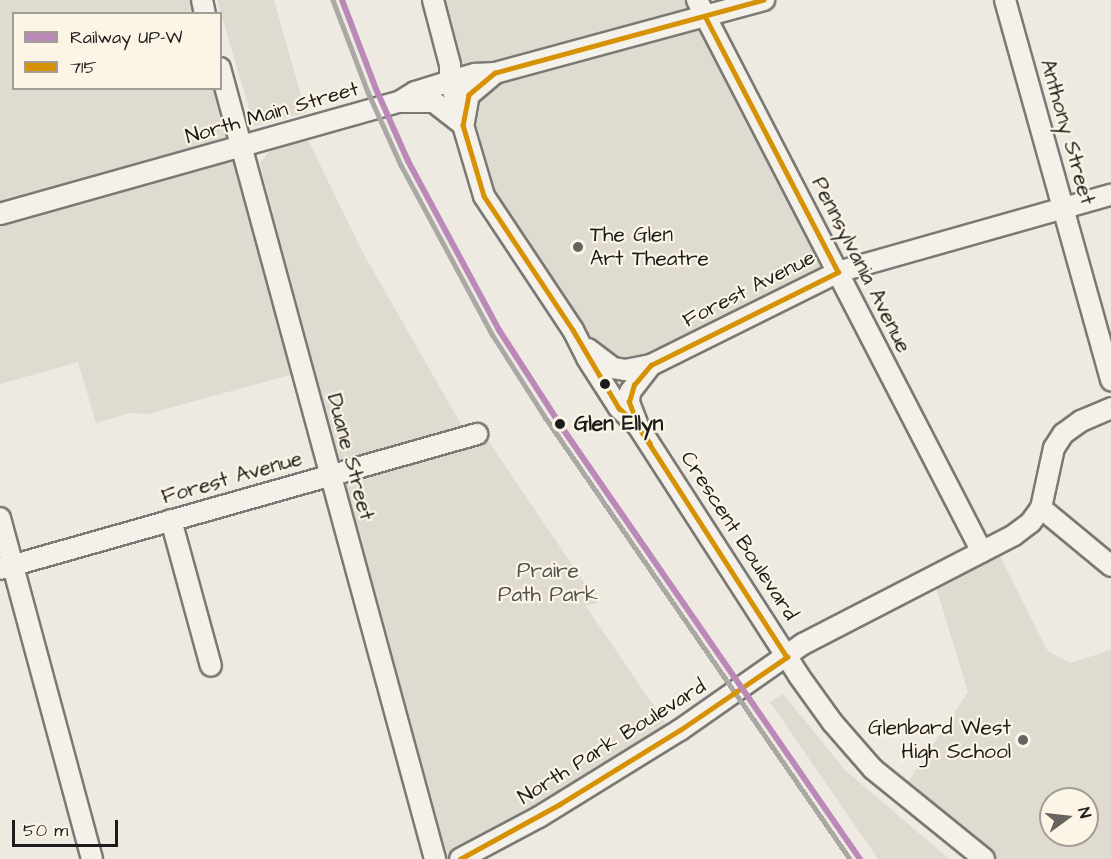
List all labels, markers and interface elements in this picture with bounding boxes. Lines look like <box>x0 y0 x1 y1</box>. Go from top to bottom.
legend <box>12 12 222 90</box>
text: Railway UP-W <box>70 25 182 50</box>
text: 715 <box>70 55 96 80</box>
street label: Anthony Street <box>1034 56 1100 208</box>
street label: North Main Street <box>183 76 361 150</box>
street label: Pennsylvania Avenue <box>806 173 916 357</box>
place label: The Glen Art Theatre <box>590 222 709 272</box>
marker: The Glen Art Theatre <box>571 240 585 254</box>
street label: Forest Avenue <box>679 245 819 333</box>
unlabelled marker <box>599 378 611 390</box>
street label: Duane Street <box>321 391 379 523</box>
place label: Glen Ellyn <box>574 411 663 437</box>
marker: Glen Ellyn <box>551 415 569 433</box>
street label: Forest Avenue <box>159 446 305 510</box>
street label: Crescent Boulevard <box>675 447 803 625</box>
park label: Praire Path Park <box>498 558 598 608</box>
street label: North Park Boulevard <box>513 674 711 810</box>
place label: Glenbard West High School <box>868 715 1011 765</box>
marker: Glenbard West High School <box>1016 733 1030 747</box>
north arrow <box>1039 787 1099 847</box>
text: N <box>1073 805 1096 821</box>
scale bar <box>15 808 122 846</box>
text: 50 m <box>23 818 68 843</box>

